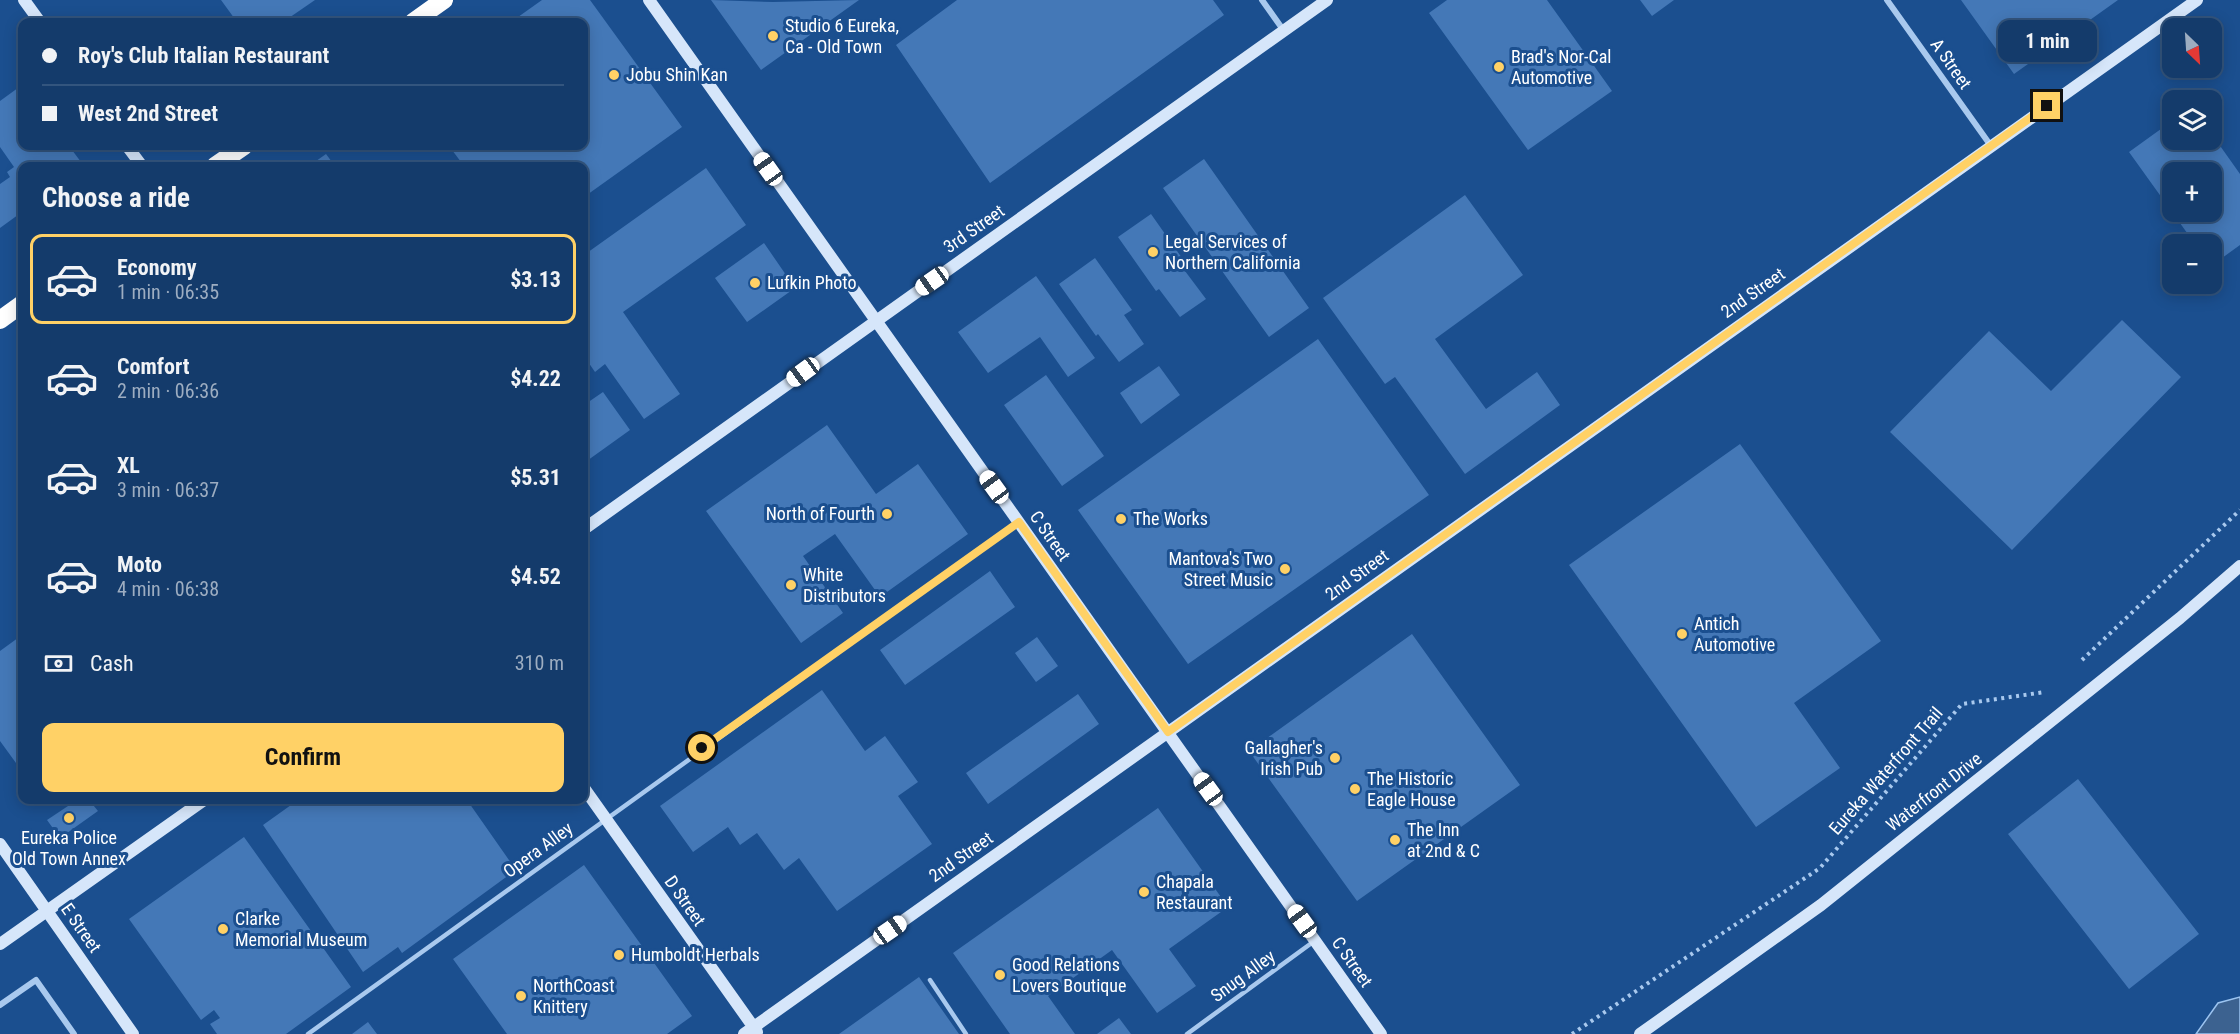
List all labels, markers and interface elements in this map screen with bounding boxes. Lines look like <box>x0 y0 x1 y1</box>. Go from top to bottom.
place label: Studio 6 Eureka, Ca - Old Town <box>785 15 899 57</box>
north arrow <box>2162 18 2222 78</box>
map controls <box>2162 18 2222 294</box>
callout: 1 min <box>1998 19 2096 61</box>
marker: Studio 6 Eureka, Ca - Old Town <box>766 29 780 43</box>
text: 1 min <box>2025 29 2070 53</box>
street label: A Street <box>1927 34 1976 93</box>
text: Roy's Club Italian Restaurant <box>78 43 329 68</box>
place label: Brad's Nor-Cal Automotive <box>1511 46 1611 88</box>
marker: Brad's Nor-Cal Automotive <box>1492 60 1506 74</box>
place label: Jobu Shin Kan <box>626 64 728 85</box>
marker: Jobu Shin Kan <box>607 68 621 82</box>
button: layers <box>2162 90 2222 150</box>
route end <box>2033 92 2060 119</box>
text: West 2nd Street <box>78 101 218 126</box>
car <box>750 149 786 189</box>
button: + <box>2162 162 2222 222</box>
text: Choose a ride <box>42 182 190 214</box>
street label: 3rd Street <box>939 200 1008 257</box>
place label: Legal Services of Northern California <box>1165 231 1301 273</box>
button: − <box>2162 234 2222 294</box>
marker: Legal Services of Northern California <box>1146 245 1160 259</box>
icon: car <box>45 252 99 306</box>
text: Economy <box>117 255 197 280</box>
car <box>912 263 952 299</box>
street label: 2nd Street <box>1717 263 1789 322</box>
text: $3.13 <box>510 267 561 292</box>
place label: Lufkin Photo <box>767 272 857 293</box>
marker: Lufkin Photo <box>748 276 762 290</box>
text: 1 min · 06:35 <box>117 280 219 304</box>
icon: car <box>45 351 99 405</box>
text: Comfort <box>117 354 190 379</box>
car <box>783 354 823 390</box>
text: $4.22 <box>510 366 561 391</box>
text: 2 min · 06:36 <box>117 379 219 403</box>
icon: car <box>45 450 99 504</box>
text: XL <box>117 453 140 478</box>
text: $5.31 <box>510 465 561 490</box>
car <box>976 467 1012 507</box>
text: 3 min · 06:37 <box>117 478 219 502</box>
place label: North of Fourth <box>766 503 875 524</box>
marker: North of Fourth <box>880 507 894 521</box>
street label: C Street <box>1026 507 1075 565</box>
place label: The Works <box>1133 508 1208 529</box>
marker: The Works <box>1114 512 1128 526</box>
street label: 2nd Street <box>1321 545 1392 604</box>
place label: Mantova's Two Street Music <box>1168 548 1273 590</box>
icon: car <box>45 549 99 603</box>
text: Moto <box>117 552 162 577</box>
marker: Mantova's Two Street Music <box>1278 562 1292 576</box>
text: $4.52 <box>510 564 561 589</box>
place label: White Distributors <box>803 564 886 606</box>
text: 4 min · 06:38 <box>117 577 219 601</box>
marker: White Distributors <box>784 578 798 592</box>
place label: Antich Automotive <box>1694 613 1775 655</box>
marker: Antich Automotive <box>1675 627 1689 641</box>
icon: cash <box>42 647 75 680</box>
text: Cash <box>90 651 134 676</box>
text: 310 m <box>515 651 564 675</box>
street label: Eureka Waterfront Trail <box>1825 703 1947 839</box>
button: Confirm <box>42 723 564 792</box>
route start <box>688 734 715 761</box>
place label: Gallagher's Irish Pub <box>1245 737 1323 779</box>
street label: Waterfront Drive <box>1882 748 1986 835</box>
marker: Gallagher's Irish Pub <box>1328 751 1342 765</box>
place label: The Historic Eagle House <box>1367 768 1456 810</box>
car <box>1190 769 1226 809</box>
marker: The Historic Eagle House <box>1348 782 1362 796</box>
marker: Eureka Police Old Town Annex <box>62 811 76 825</box>
street label: Opera Alley <box>499 817 577 882</box>
place label: The Inn at 2nd & C <box>1407 819 1480 861</box>
place label: Eureka Police Old Town Annex <box>12 827 126 869</box>
street label: 2nd Street <box>925 827 997 886</box>
marker: The Inn at 2nd & C <box>1388 833 1402 847</box>
place label: Chapala Restaurant <box>1156 871 1233 913</box>
street label: D Street <box>661 872 710 930</box>
marker: Chapala Restaurant <box>1137 885 1151 899</box>
street label: E Street <box>57 899 106 956</box>
car <box>1284 901 1320 941</box>
place label: Clarke Memorial Museum <box>235 908 367 950</box>
car <box>870 912 910 948</box>
marker: Clarke Memorial Museum <box>216 922 230 936</box>
street label: C Street <box>1328 933 1377 991</box>
place label: Humboldt Herbals <box>631 944 760 965</box>
street label: Snug Alley <box>1207 945 1279 1006</box>
marker: Humboldt Herbals <box>612 948 626 962</box>
place label: Good Relations Lovers Boutique <box>1012 954 1126 996</box>
marker: Good Relations Lovers Boutique <box>993 968 1007 982</box>
place label: NorthCoast Knittery <box>533 975 615 1017</box>
marker: NorthCoast Knittery <box>514 989 528 1003</box>

